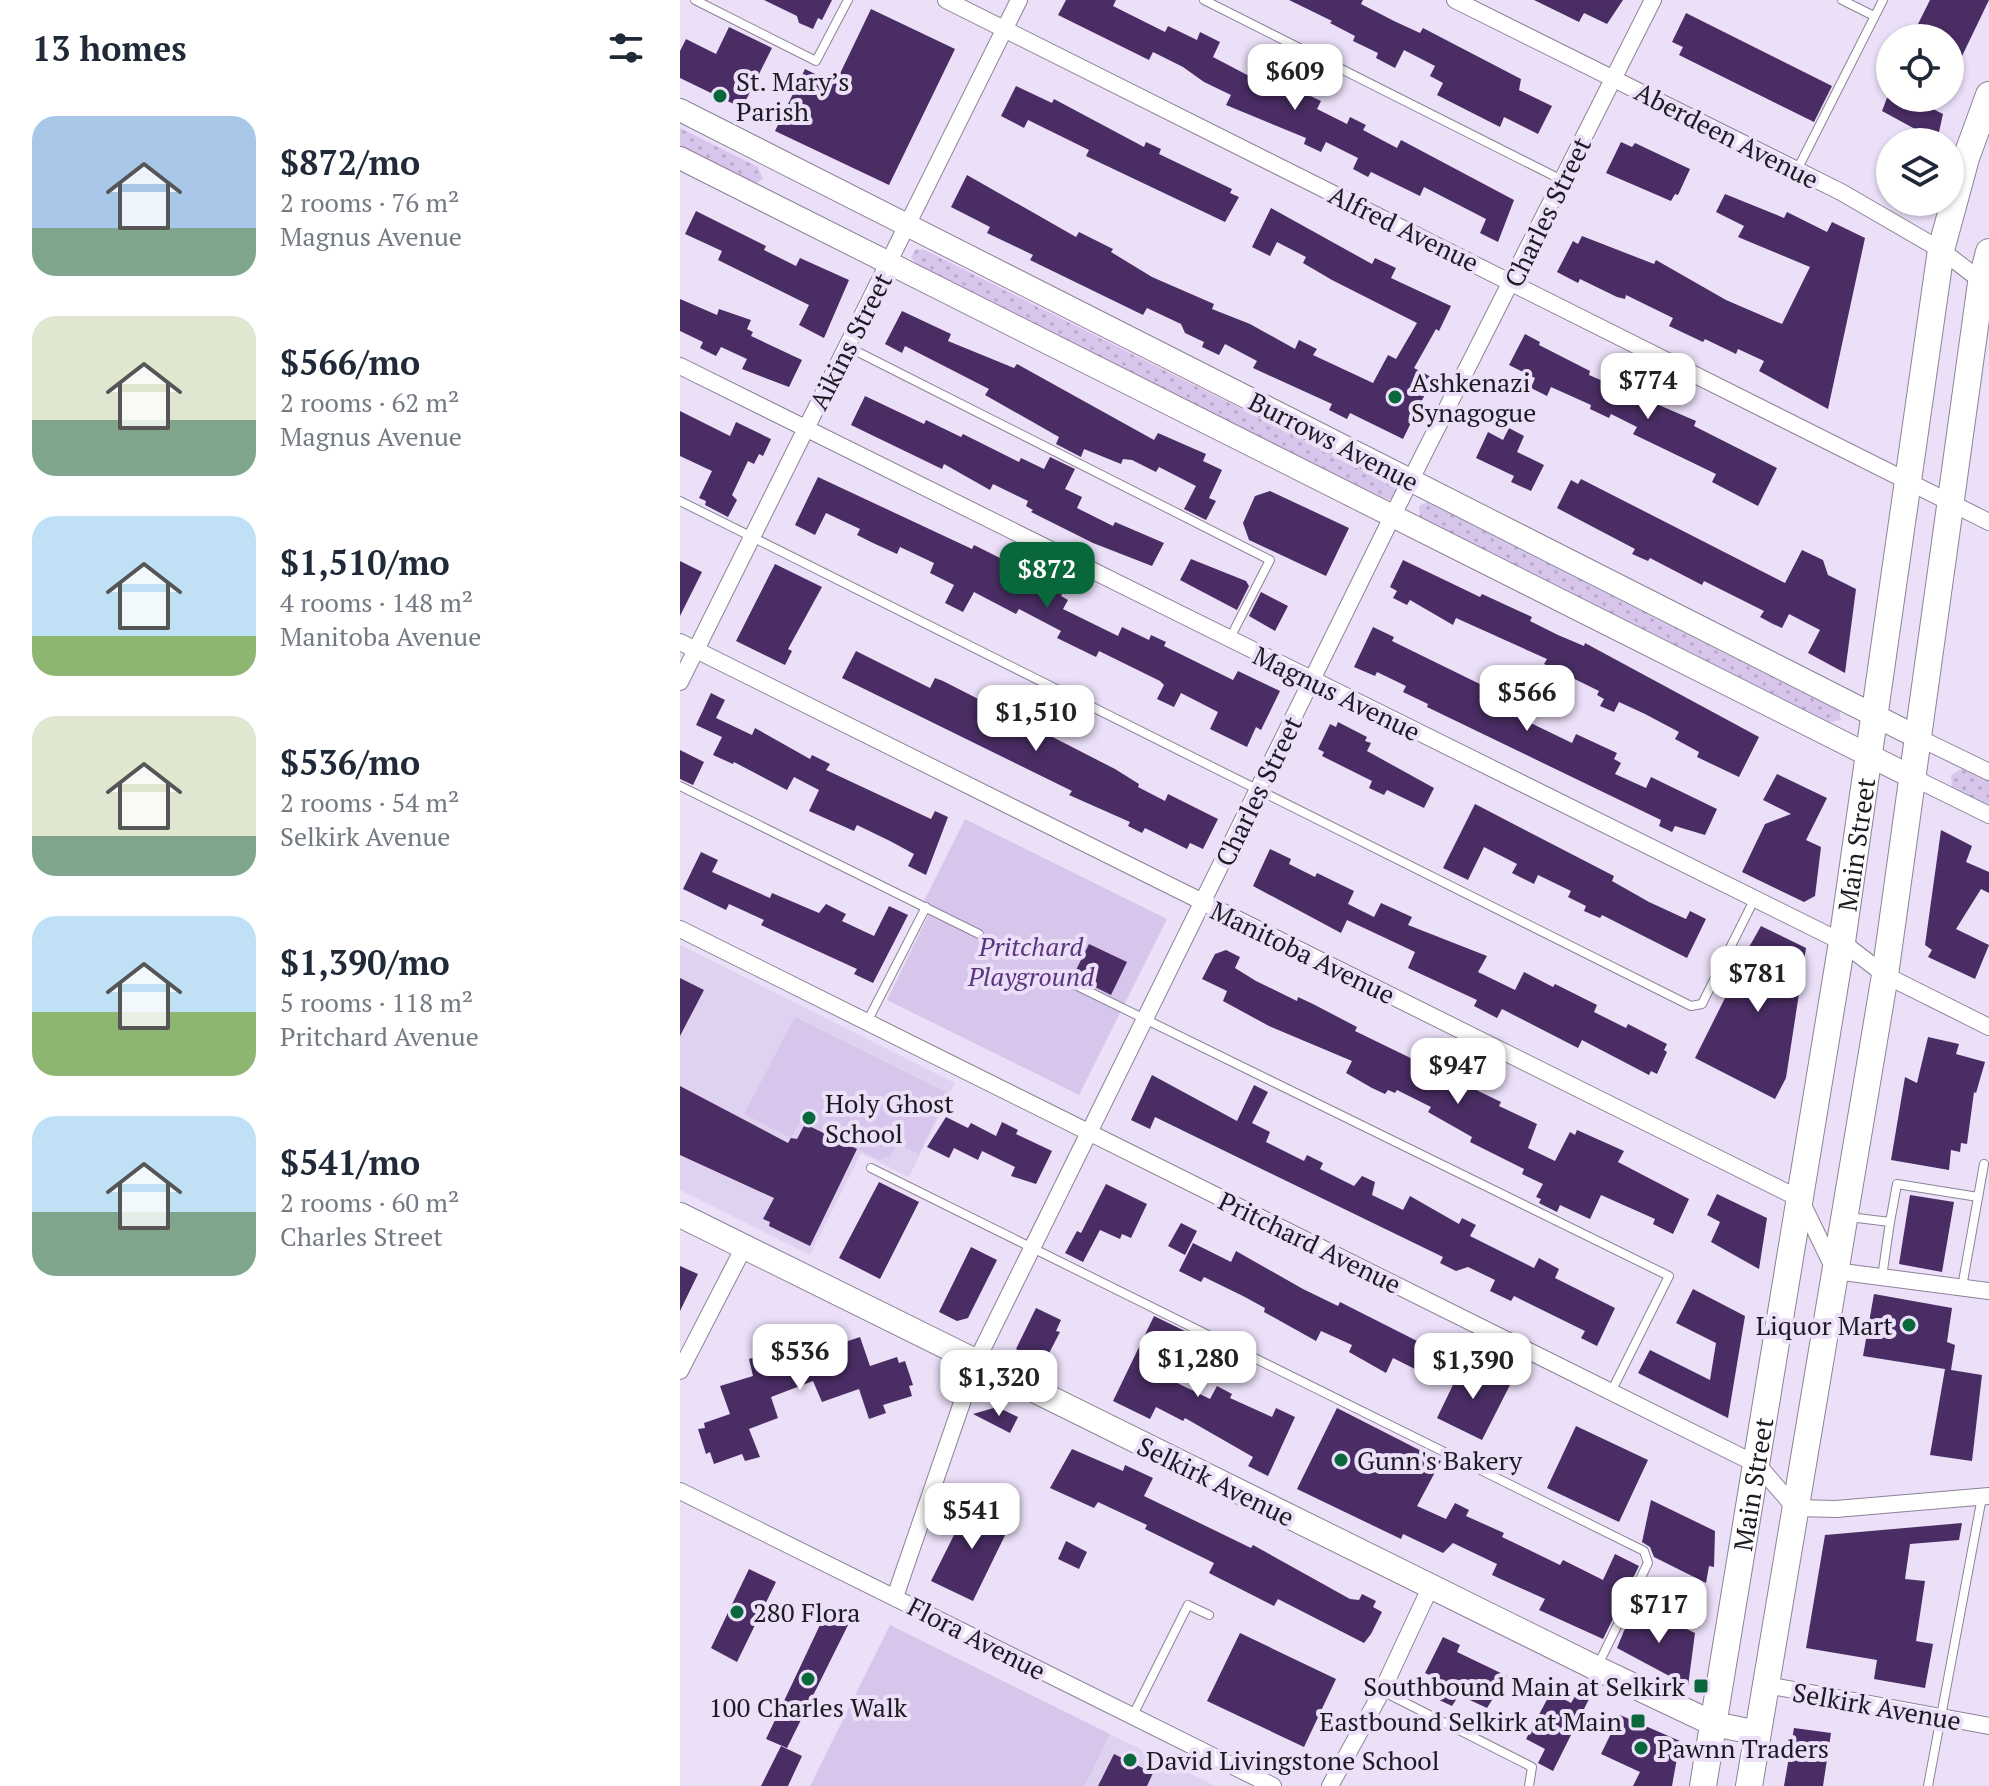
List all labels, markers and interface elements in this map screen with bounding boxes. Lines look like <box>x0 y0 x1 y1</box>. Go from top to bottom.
map controls <box>1876 24 1964 216</box>
button: locate <box>1876 24 1964 112</box>
text: 13 homes <box>32 26 187 71</box>
icon: filters <box>604 26 648 70</box>
pin: $609 <box>1248 44 1342 112</box>
text: $609 <box>1266 53 1324 87</box>
place label: St. Mary’s Parish <box>736 64 849 128</box>
street label: Aberdeen Avenue <box>1629 74 1825 196</box>
marker: St. Mary’s Parish <box>711 87 729 105</box>
button: layers <box>1876 128 1964 216</box>
street label: Charles Street <box>1496 131 1598 293</box>
text: $872/mo <box>280 140 420 185</box>
icon: home <box>96 148 192 244</box>
street label: Alfred Avenue <box>1323 177 1485 279</box>
text: 2 rooms · 76 m² <box>280 185 459 219</box>
text: Magnus Avenue <box>280 219 462 253</box>
street label: Aikins Street <box>801 266 899 415</box>
text: $566/mo <box>280 340 420 385</box>
icon: home <box>96 348 192 444</box>
pin: $774 <box>1601 353 1695 421</box>
text: $774 <box>1619 362 1677 396</box>
place label: Ashkenazi Synagogue <box>1411 365 1536 429</box>
street label: Burrows Avenue <box>1243 384 1425 498</box>
text: 2 rooms · 62 m² <box>280 385 459 419</box>
marker: Ashkenazi Synagogue <box>1386 388 1404 406</box>
text: Magnus Avenue <box>280 419 462 453</box>
text: $1,510/mo <box>280 540 450 585</box>
pin: $872 <box>1000 542 1094 610</box>
icon: home <box>96 548 192 644</box>
text: $872 <box>1018 551 1076 585</box>
text: 4 rooms · 148 m² <box>280 585 473 619</box>
text: Manitoba Avenue <box>280 619 481 653</box>
street label: Magnus Avenue <box>1248 638 1426 748</box>
pin: $566 <box>1480 665 1574 733</box>
text: $566 <box>1498 674 1556 708</box>
pin: $1,510 <box>971 685 1101 753</box>
text: $1,510 <box>995 694 1077 728</box>
street label: Charles Street <box>1207 710 1309 872</box>
text: $536/mo <box>280 740 420 785</box>
icon: home <box>96 748 192 844</box>
street label: Main Street <box>1830 775 1882 913</box>
text: 2 rooms · 54 m² <box>280 785 459 819</box>
text: Selkirk Avenue <box>280 819 450 853</box>
street label: Manitoba Avenue <box>1205 893 1401 1011</box>
park label: Pritchard Playground <box>967 929 1095 993</box>
text: $1,390/mo <box>280 940 450 985</box>
pin: $781 <box>1711 946 1805 1014</box>
icon: home <box>96 948 192 1044</box>
text: $781 <box>1729 955 1787 989</box>
text: 5 rooms · 118 m² <box>280 985 473 1019</box>
text: Pritchard Avenue <box>280 1019 479 1053</box>
pin: $947 <box>1411 1038 1505 1106</box>
text: $947 <box>1429 1047 1487 1081</box>
place label: Holy Ghost School <box>825 1086 954 1150</box>
marker: Holy Ghost School <box>800 1109 818 1127</box>
text: $541/mo <box>280 1140 420 1185</box>
icon: home <box>96 1148 192 1244</box>
street label: Pritchard Avenue <box>1213 1183 1407 1301</box>
text: 2 rooms · 60 m² <box>280 1185 459 1219</box>
text: Charles Street <box>280 1219 443 1253</box>
place label: Liquor Mart <box>1756 1308 1893 1342</box>
marker: Liquor Mart <box>1900 1316 1918 1334</box>
pin: $536 <box>753 1324 847 1392</box>
pin: $1,280 <box>1133 1331 1263 1399</box>
text: $536 <box>771 1333 829 1367</box>
pin: $1,390 <box>1408 1333 1538 1401</box>
text: $1,280 <box>1157 1340 1239 1374</box>
text: $1,390 <box>1432 1342 1514 1376</box>
pin: $1,320 <box>934 1350 1064 1418</box>
text: $1,320 <box>958 1359 1040 1393</box>
street label: Main Street <box>1725 1415 1780 1553</box>
street label: Selkirk Avenue <box>1132 1428 1300 1534</box>
place label: Gunn's Bakery <box>1357 1443 1523 1477</box>
marker: Gunn's Bakery <box>1332 1451 1350 1469</box>
pin: $541 <box>925 1483 1019 1551</box>
text: $541 <box>943 1492 1001 1526</box>
pin: $717 <box>1612 1577 1706 1645</box>
text: $717 <box>1630 1586 1688 1620</box>
street label: Flora Avenue <box>902 1589 1052 1687</box>
place label: 280 Flora <box>753 1595 860 1629</box>
marker: 280 Flora <box>728 1603 746 1621</box>
place label: Southbound Main at Selkirk <box>1363 1669 1686 1703</box>
marker: 100 Charles Walk <box>799 1670 817 1688</box>
street label: Selkirk Avenue <box>1790 1674 1964 1738</box>
marker: Southbound Main at Selkirk <box>1692 1677 1710 1695</box>
place label: 100 Charles Walk <box>709 1690 908 1724</box>
place label: Eastbound Selkirk at Main <box>1319 1704 1622 1738</box>
marker: Eastbound Selkirk at Main <box>1629 1712 1647 1730</box>
place label: Pawnn Traders <box>1657 1731 1829 1765</box>
marker: Pawnn Traders <box>1632 1739 1650 1757</box>
place label: David Livingstone School <box>1146 1743 1440 1777</box>
marker: David Livingstone School <box>1121 1751 1139 1769</box>

